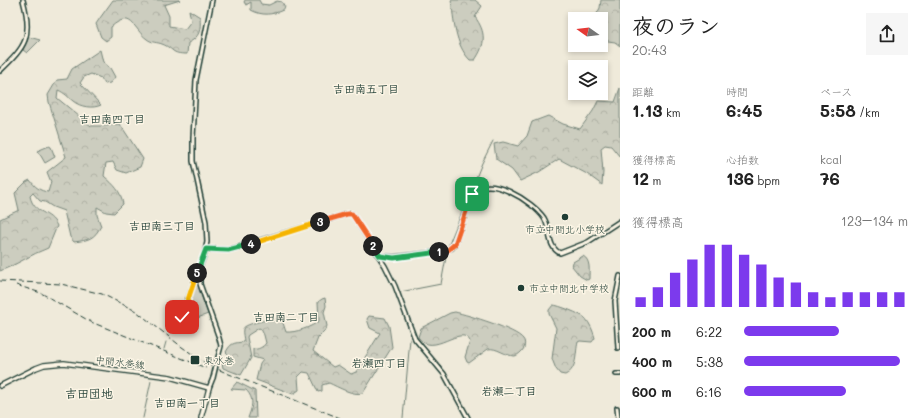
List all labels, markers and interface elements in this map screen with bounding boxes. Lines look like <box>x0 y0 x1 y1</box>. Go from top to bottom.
text: 夜のラン <box>632 11 720 40</box>
north arrow <box>568 12 608 52</box>
map controls <box>568 12 608 100</box>
button: share <box>866 13 908 55</box>
text: 20:43 <box>632 41 667 58</box>
button: layers <box>568 60 608 100</box>
district label: 吉田南五丁目 <box>333 81 399 96</box>
text: 距離 <box>632 84 654 99</box>
text: 時間 <box>726 84 748 99</box>
text: ペース <box>820 84 852 99</box>
text: 1.13 <box>632 99 663 121</box>
text: 6:45 <box>726 99 762 121</box>
text: 5:58 <box>820 99 856 121</box>
text: km <box>663 105 681 120</box>
text: /km <box>856 105 880 120</box>
district label: 吉田南四丁目 <box>79 111 145 126</box>
text: 獲得標高 <box>632 152 676 167</box>
text: 心拍数 <box>726 152 759 167</box>
text: kcal <box>820 152 842 167</box>
text: 12 <box>632 167 649 189</box>
text: 136 <box>726 167 754 189</box>
text: 76 <box>820 167 840 189</box>
text: m <box>649 173 661 188</box>
text: bpm <box>754 173 780 188</box>
pin <box>455 177 489 211</box>
icon: arrive <box>461 183 483 205</box>
pin: 3 <box>310 212 330 232</box>
marker: 市立中間北小学校 <box>560 212 570 222</box>
text: 123–134 m <box>841 212 908 229</box>
text: 獲得標高 <box>632 213 684 230</box>
text: 3 <box>317 214 323 229</box>
district label: 吉田南三丁目 <box>129 218 195 233</box>
place label: 市立中間北小学校 <box>525 222 605 236</box>
pin: 4 <box>241 234 261 254</box>
text: 4 <box>248 236 254 251</box>
pin: 2 <box>363 236 383 256</box>
text: 2 <box>370 238 376 253</box>
pin: 1 <box>429 242 449 262</box>
text: 1 <box>437 244 441 259</box>
pin: 5 <box>187 263 207 283</box>
text: 5 <box>194 265 200 280</box>
place label: 市立中間北中学校 <box>529 281 609 295</box>
marker: 市立中間北中学校 <box>516 283 526 293</box>
pin <box>165 300 199 334</box>
icon: check <box>171 306 193 328</box>
district label: 吉田南二丁目 <box>253 309 319 324</box>
text: 200 m <box>632 323 671 340</box>
text: 6:22 <box>696 323 722 340</box>
street label: 中間水巻線 <box>94 352 146 372</box>
place label: 東水巻 <box>204 353 234 367</box>
text: 400 m <box>632 353 672 370</box>
text: 5:38 <box>696 353 723 370</box>
marker: 東水巻 <box>189 354 201 366</box>
district label: 岩瀬四丁目 <box>352 355 407 370</box>
district label: 岩瀬二丁目 <box>482 383 537 398</box>
text: 600 m <box>632 383 672 400</box>
text: 6:16 <box>696 383 722 400</box>
district label: 吉田団地 <box>65 385 113 401</box>
district label: 吉田南一丁目 <box>154 395 220 410</box>

